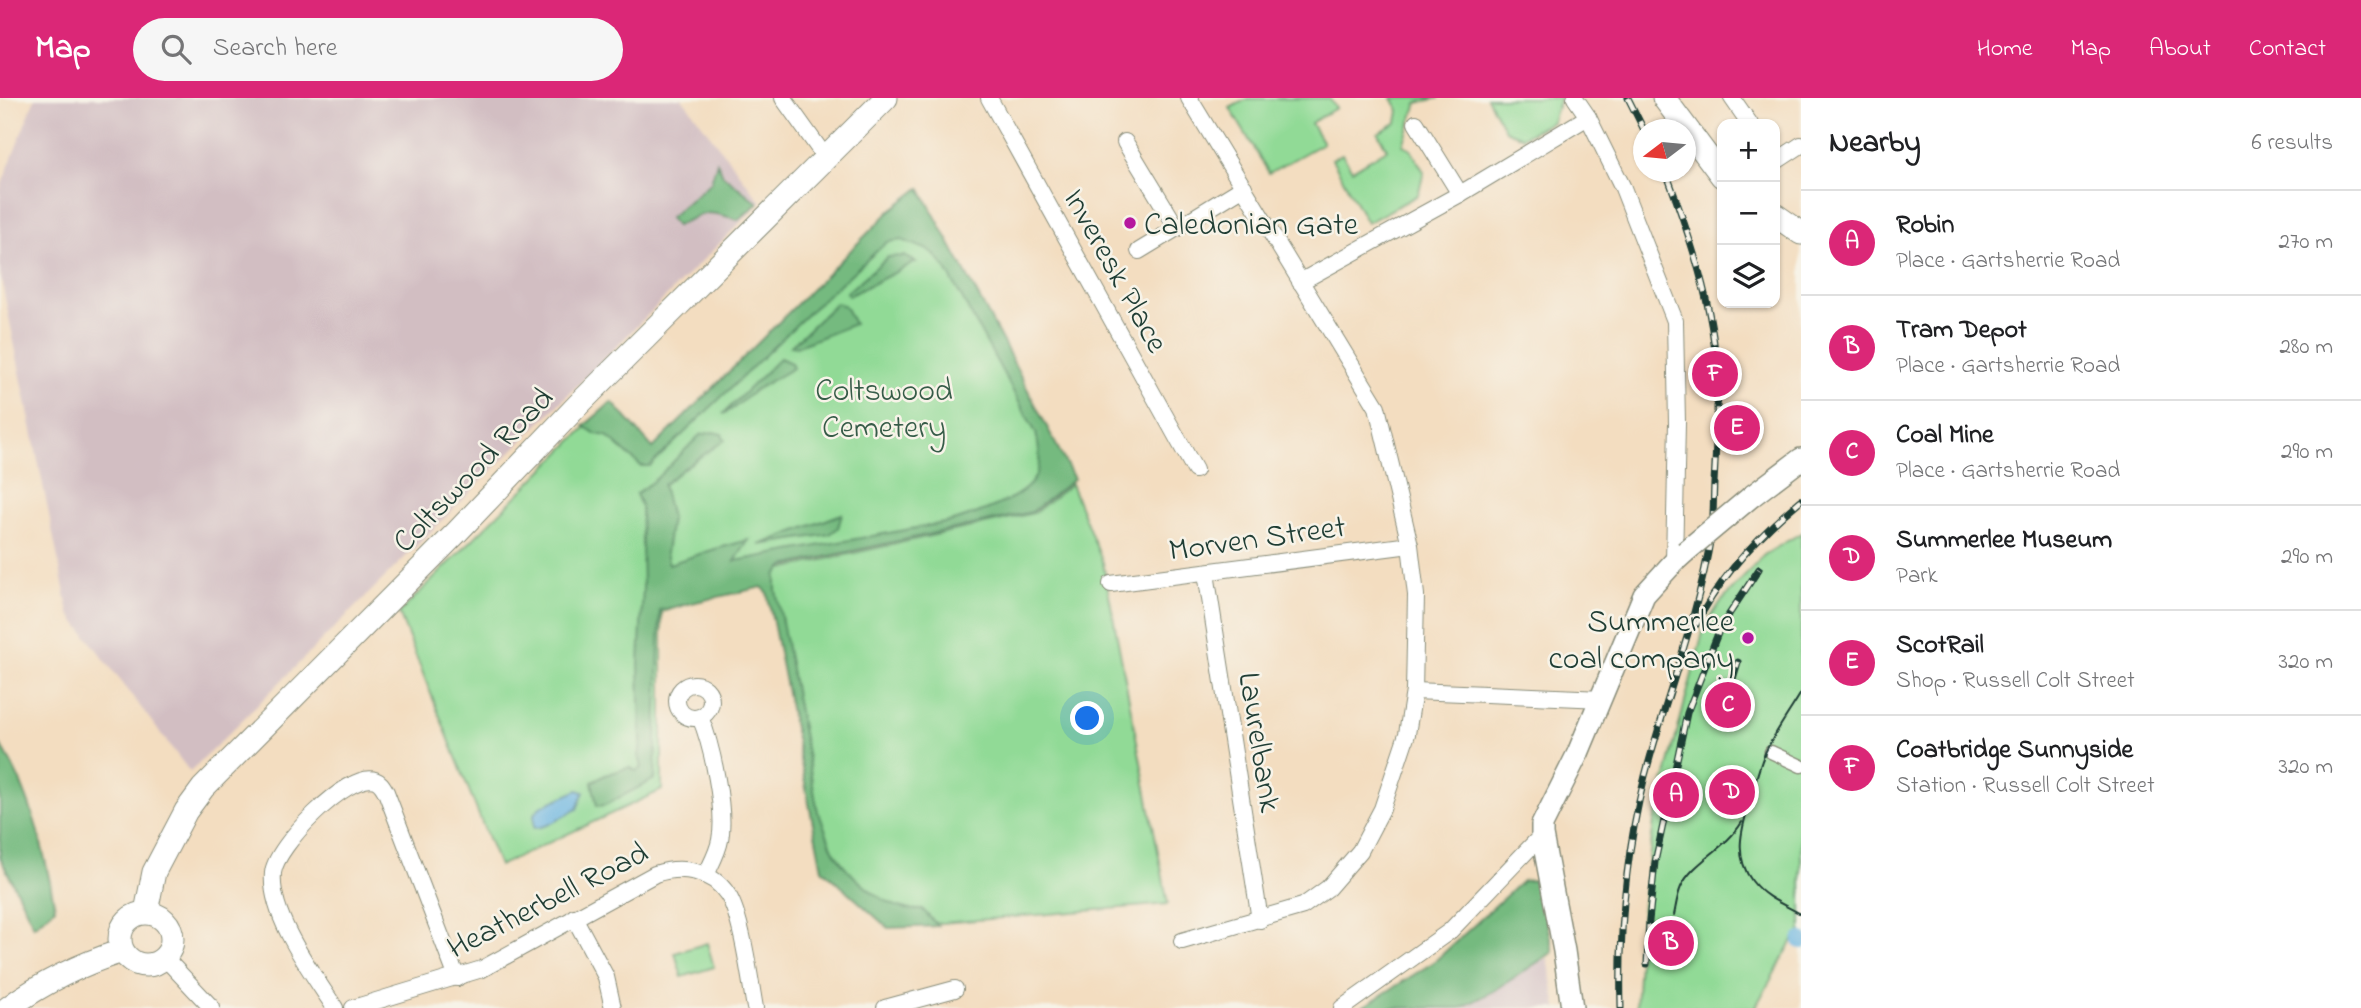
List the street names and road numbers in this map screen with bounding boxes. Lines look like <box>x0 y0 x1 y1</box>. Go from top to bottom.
street label: Inveresk Place <box>1049 181 1179 363</box>
street label: Coltswood Road <box>383 378 566 565</box>
street label: Morven Street <box>1166 505 1349 576</box>
street label: Laurelbank <box>1223 669 1292 817</box>
street label: Heatherbell Road <box>440 831 657 973</box>

